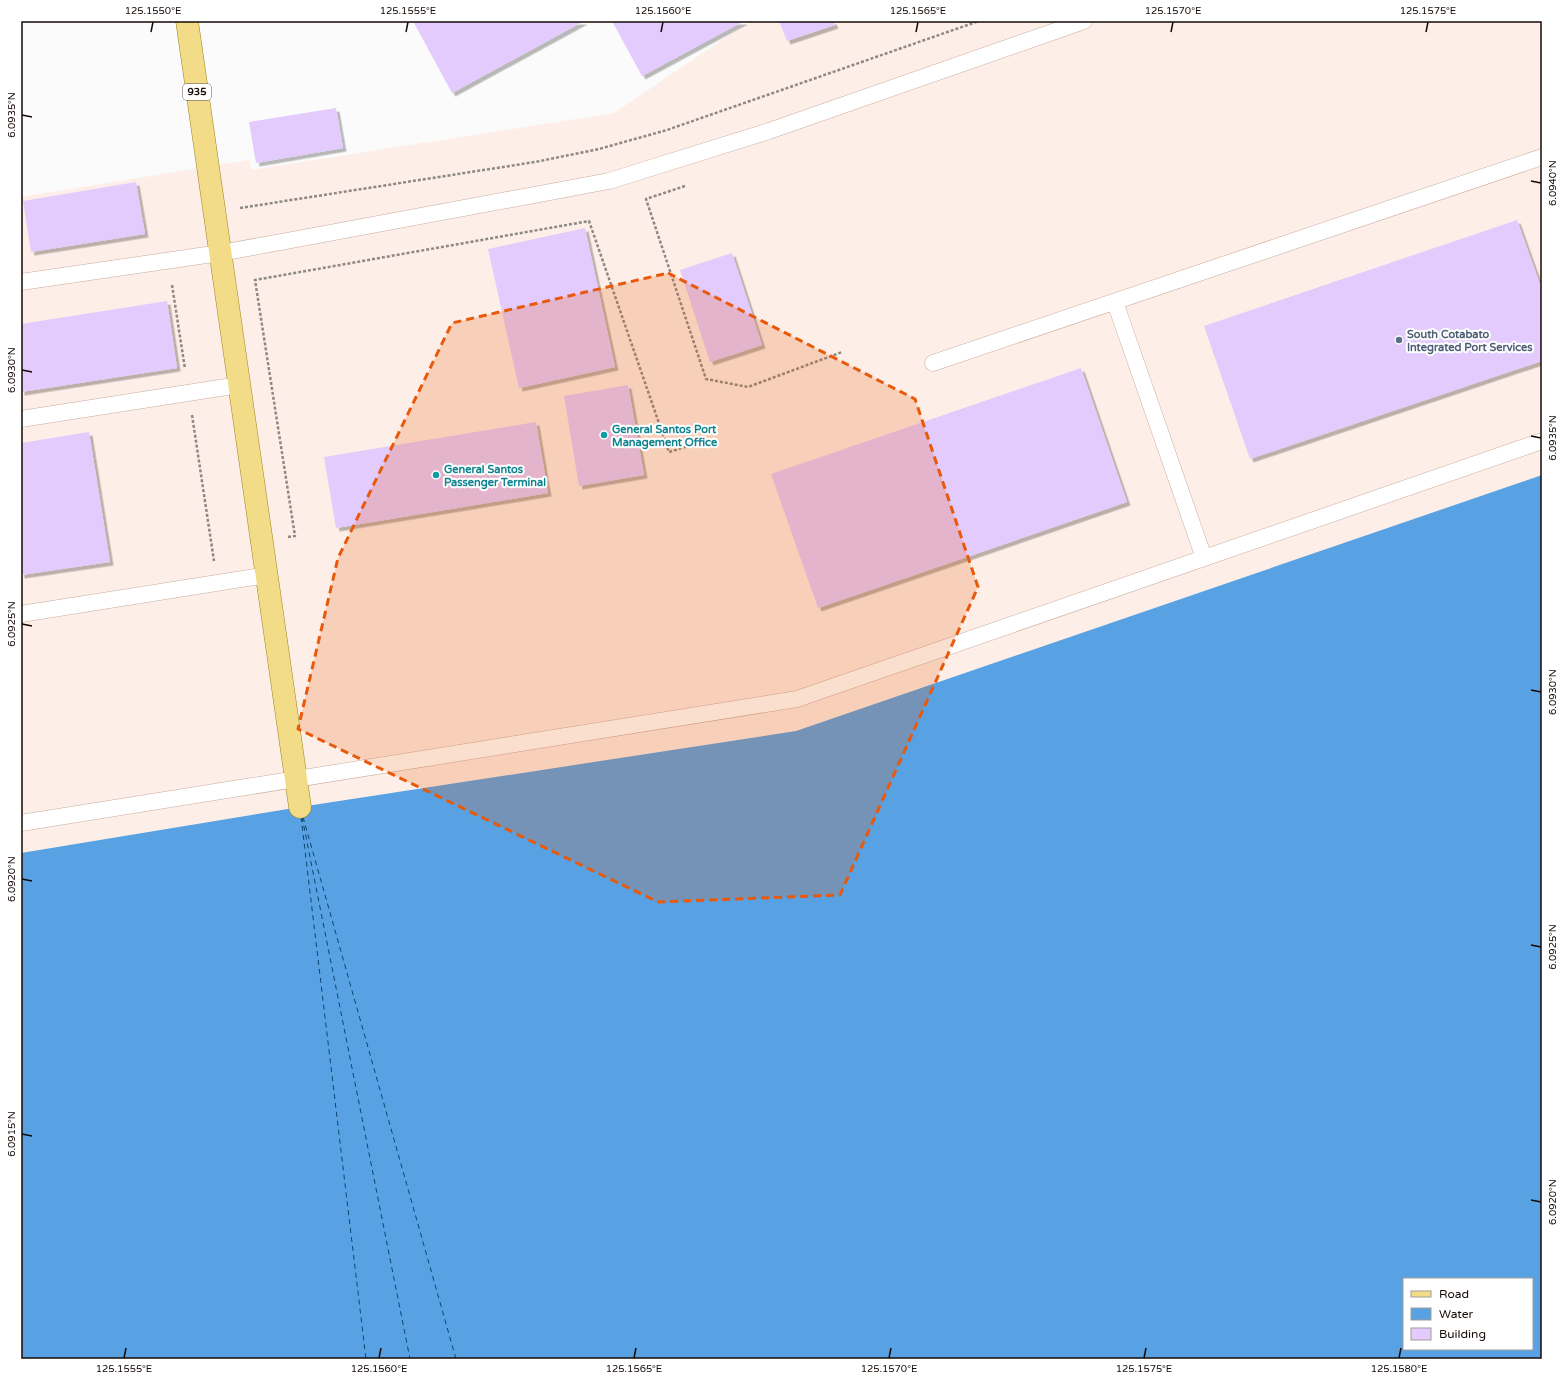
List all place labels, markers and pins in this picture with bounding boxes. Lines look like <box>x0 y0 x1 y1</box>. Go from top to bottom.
place label: South Cotabato Integrated Port Services <box>1407 328 1533 355</box>
marker: South Cotabato Integrated Port Services <box>1394 335 1404 345</box>
place label: General Santos Port Management Office <box>612 423 718 450</box>
marker: General Santos Port Management Office <box>599 430 609 440</box>
place label: General Santos Passenger Terminal <box>444 463 546 490</box>
marker: General Santos Passenger Terminal <box>431 470 441 480</box>

